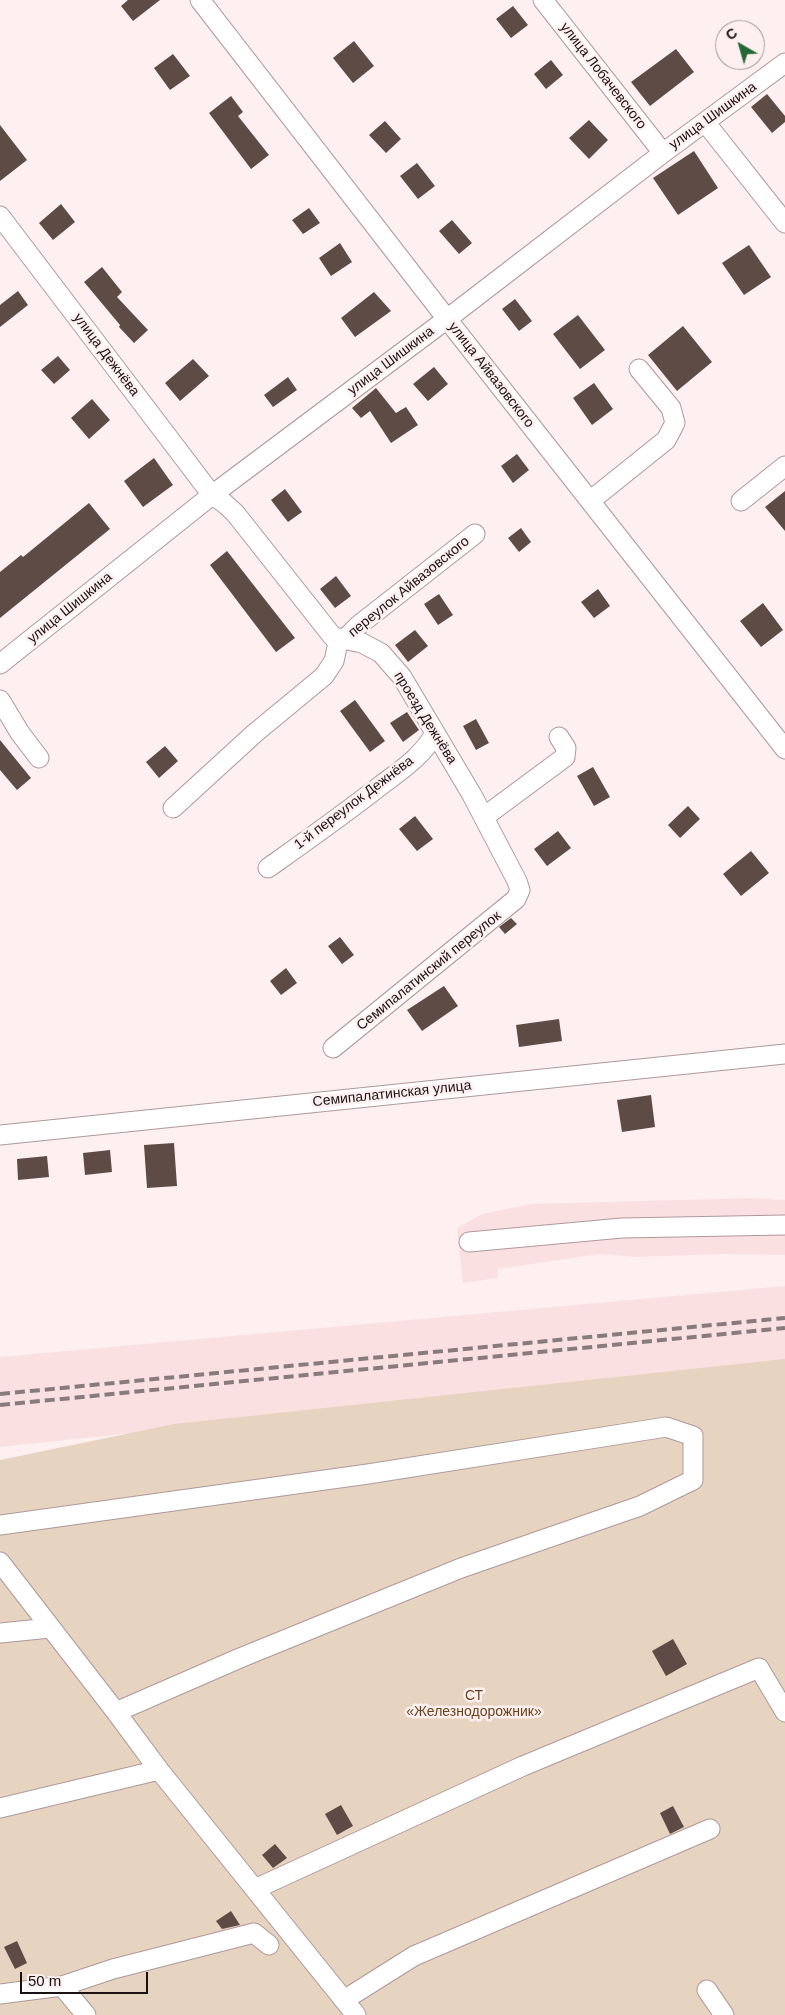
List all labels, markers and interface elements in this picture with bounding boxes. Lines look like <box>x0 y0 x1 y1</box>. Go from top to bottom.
street label: улица Лобачевского <box>556 19 650 133</box>
north arrow <box>715 20 765 70</box>
text: С <box>722 25 740 43</box>
street label: улица Шишкина <box>666 79 760 153</box>
street label: улица Дежнёва <box>69 310 143 400</box>
street label: улица Айвазовского <box>445 319 537 431</box>
street label: улица Шишкина <box>345 323 437 399</box>
street label: переулок Айвазовского <box>345 533 473 641</box>
street label: улица Шишкина <box>24 569 116 647</box>
street label: проезд Дежнёва <box>390 669 460 767</box>
street label: 1-й переулок Дежнёва <box>291 753 417 853</box>
street label: Семипалатинский переулок <box>354 908 504 1034</box>
street label: Семипалатинская улица <box>312 1077 472 1111</box>
park label: СТ «Железнодорожник» <box>406 1688 542 1720</box>
scale bar <box>22 1962 150 1994</box>
text: 50 m <box>28 1972 61 1989</box>

